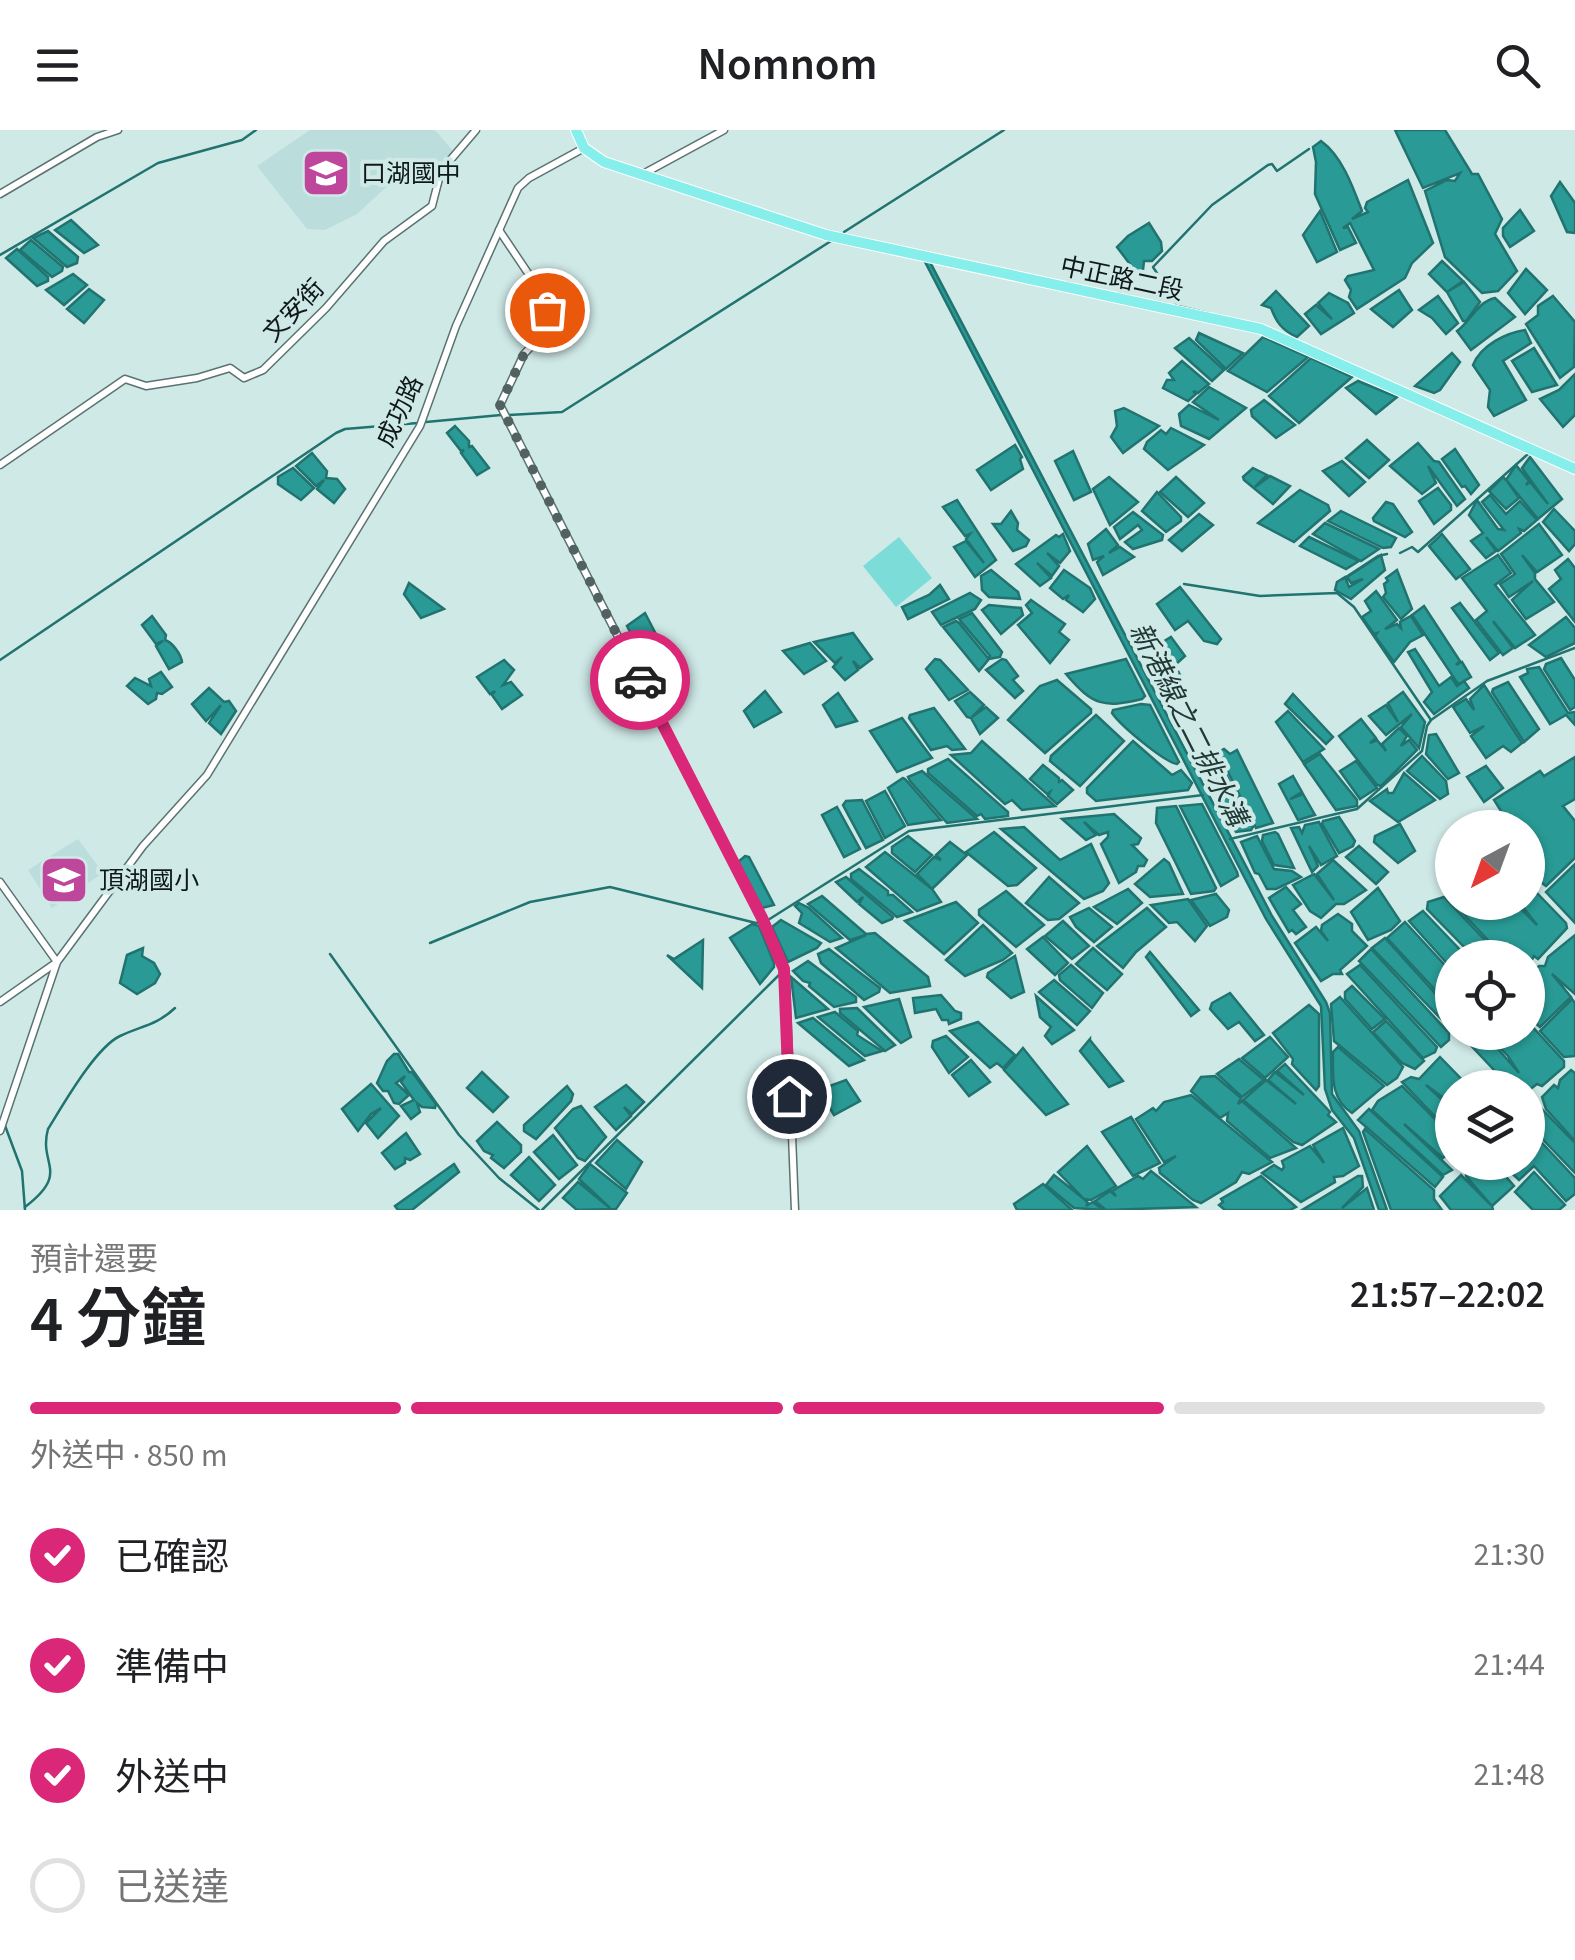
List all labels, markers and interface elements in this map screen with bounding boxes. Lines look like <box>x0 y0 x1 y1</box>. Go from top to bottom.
text: Nomnom <box>697 33 878 97</box>
icon: menu <box>30 38 85 93</box>
icon: search <box>1490 38 1545 93</box>
school or university icon: 口湖國中 <box>300 147 352 199</box>
place label: 口湖國中 <box>361 156 461 192</box>
street label: 中正路二段 <box>1057 248 1187 310</box>
pin <box>505 268 590 353</box>
street label: 文安街 <box>255 271 333 350</box>
icon: bag <box>520 283 575 338</box>
street label: 成功路 <box>368 370 432 453</box>
water label: 新港線之二排水溝 <box>1119 616 1259 837</box>
courier <box>590 630 690 730</box>
icon: car <box>613 653 668 708</box>
north arrow <box>1435 810 1545 920</box>
map controls <box>1435 810 1545 1180</box>
school or university icon: 頂湖國小 <box>38 854 90 906</box>
place label: 頂湖國小 <box>99 863 199 899</box>
button: locate <box>1435 940 1545 1050</box>
pin <box>747 1054 832 1139</box>
icon: home <box>762 1069 817 1124</box>
button: layers <box>1435 1070 1545 1180</box>
text: 預計還要 <box>30 1237 158 1283</box>
text: 21:57–22:02 <box>1350 1268 1545 1322</box>
text: 4 分鐘 <box>30 1274 206 1367</box>
text: 外送中 · 850 m <box>30 1433 227 1479</box>
icon: check <box>30 1528 85 1583</box>
text: 已確認 <box>115 1531 229 1585</box>
text: 21:30 <box>1473 1532 1545 1578</box>
icon: check <box>30 1638 85 1693</box>
text: 準備中 <box>115 1641 229 1695</box>
text: 21:44 <box>1473 1642 1545 1688</box>
icon: check <box>30 1748 85 1803</box>
text: 外送中 <box>115 1751 229 1805</box>
text: 21:48 <box>1473 1752 1545 1798</box>
text: 已送達 <box>115 1861 229 1915</box>

